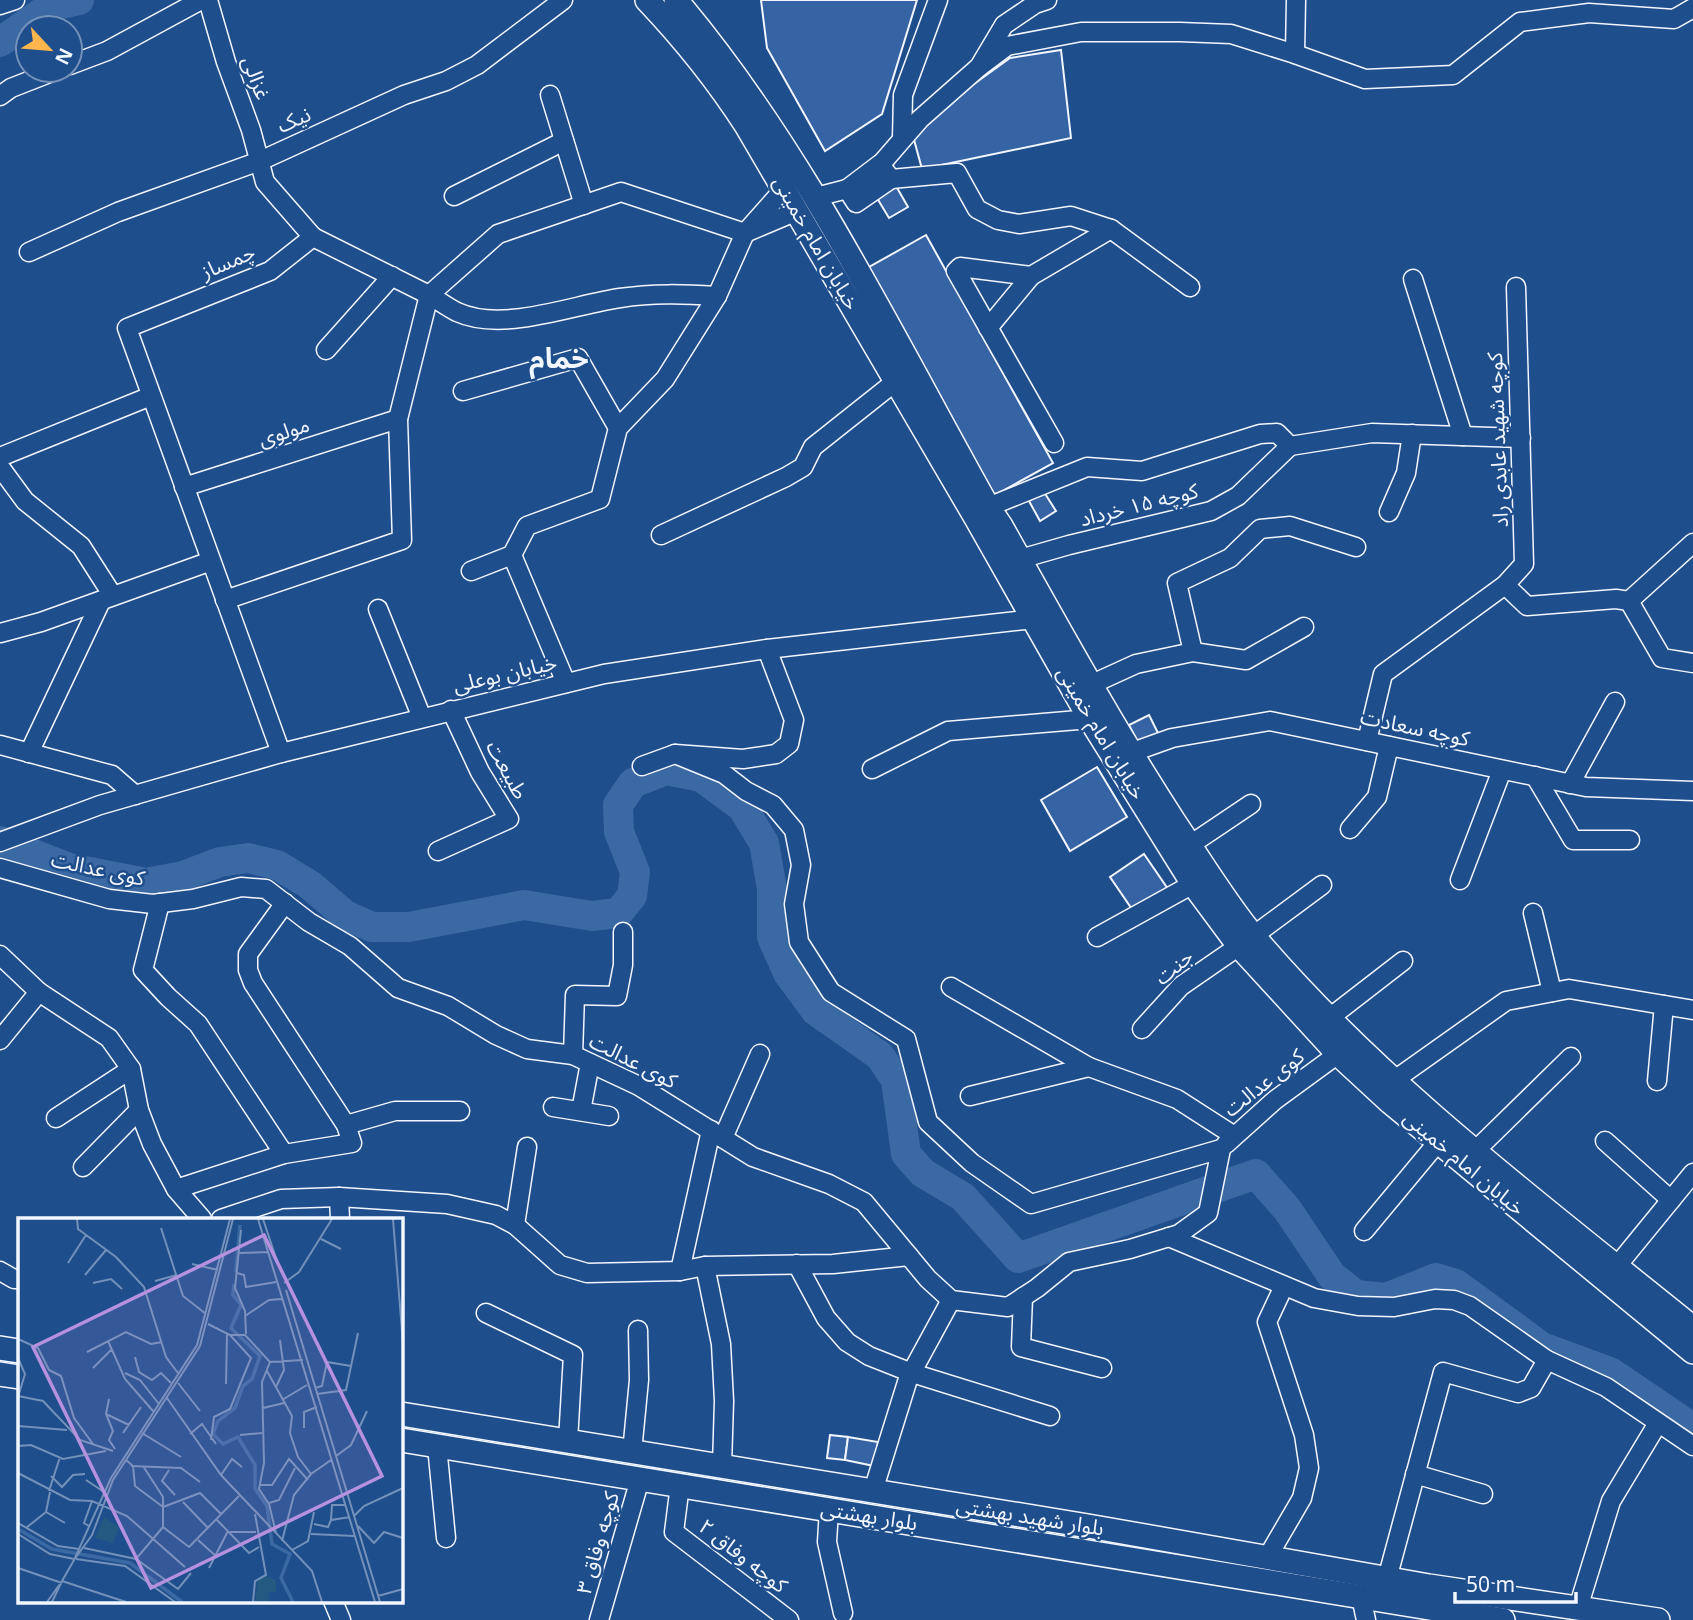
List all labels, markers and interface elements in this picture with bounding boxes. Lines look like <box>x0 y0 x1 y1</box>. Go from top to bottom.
north arrow <box>14 14 84 84</box>
text: N <box>42 40 85 72</box>
street label: غزالی <box>228 50 284 106</box>
street label: نیک <box>270 93 318 147</box>
street label: خیابان امام خمینی <box>759 167 873 319</box>
street label: چمساز <box>193 231 262 294</box>
district label: خمام <box>529 330 589 389</box>
street label: کوچه شهید عابدی راد <box>1473 351 1523 528</box>
street label: مولوی <box>252 403 316 461</box>
street label: کوچه ۱۵ خرداد <box>1075 469 1203 541</box>
street label: خیابان بوعلی <box>449 641 561 707</box>
street label: خیابان امام خمینی <box>1043 657 1159 809</box>
street label: کوچه سعادت <box>1356 695 1474 761</box>
street label: طبيعت <box>472 732 542 808</box>
street label: کوی عدالت <box>47 838 149 900</box>
street label: جنت <box>1144 936 1204 998</box>
street label: کوی عدالت <box>581 1020 686 1102</box>
street label: کوی عدالت <box>1213 1036 1315 1130</box>
street label: خیابان امام خمینی <box>1392 1098 1536 1228</box>
inset map <box>18 1218 402 1602</box>
street label: بلوار شهید بهشتی <box>953 1484 1107 1550</box>
street label: کوچه وفاق ۳ <box>562 1486 634 1600</box>
street label: بلوار بهشتی <box>817 1487 921 1545</box>
street label: کوچه وفاق ۲ <box>688 1506 798 1606</box>
scale bar <box>1455 1560 1576 1604</box>
text: 50 m <box>1466 1563 1515 1607</box>

